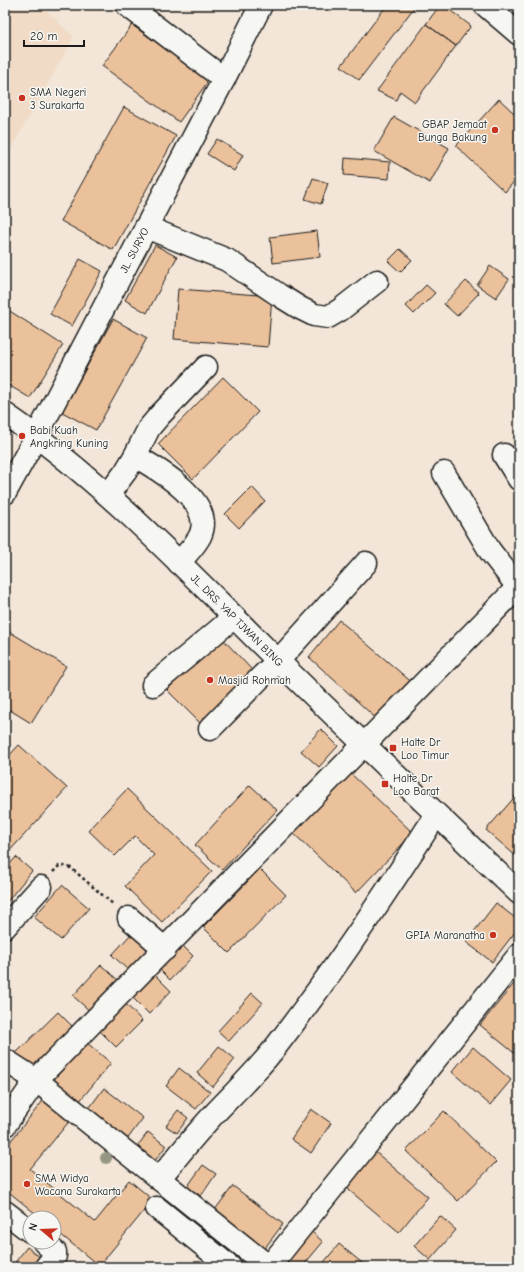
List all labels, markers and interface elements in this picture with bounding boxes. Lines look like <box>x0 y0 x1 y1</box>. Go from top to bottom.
scale bar <box>24 22 84 48</box>
text: 20 m <box>30 29 58 43</box>
place label: SMA Negeri 3 Surakarta <box>30 86 86 112</box>
marker: SMA Negeri 3 Surakarta <box>17 93 27 103</box>
place label: GBAP Jemaat Bunga Bakung <box>418 118 488 144</box>
marker: GBAP Jemaat Bunga Bakung <box>490 125 500 135</box>
street label: JL. SURYO <box>117 226 152 275</box>
place label: Babi Kuah Angkring Kuning <box>30 424 108 450</box>
marker: Babi Kuah Angkring Kuning <box>17 431 27 441</box>
street label: JL. DRS. YAP TJWAN BING <box>188 572 286 669</box>
place label: Masjid Rohmah <box>218 674 291 687</box>
marker: Masjid Rohmah <box>205 675 215 685</box>
place label: Halte Dr Loo Timur <box>401 736 450 762</box>
marker: Halte Dr Loo Timur <box>388 743 398 753</box>
place label: Halte Dr Loo Barat <box>393 772 440 798</box>
marker: Halte Dr Loo Barat <box>380 779 390 789</box>
place label: GPIA Maranatha <box>405 929 485 942</box>
marker: GPIA Maranatha <box>488 930 498 940</box>
place label: SMA Widya Wacana Surakarta <box>35 1172 121 1198</box>
marker: SMA Widya Wacana Surakarta <box>22 1179 32 1189</box>
north arrow <box>22 1210 62 1250</box>
text: N <box>26 1221 40 1232</box>

